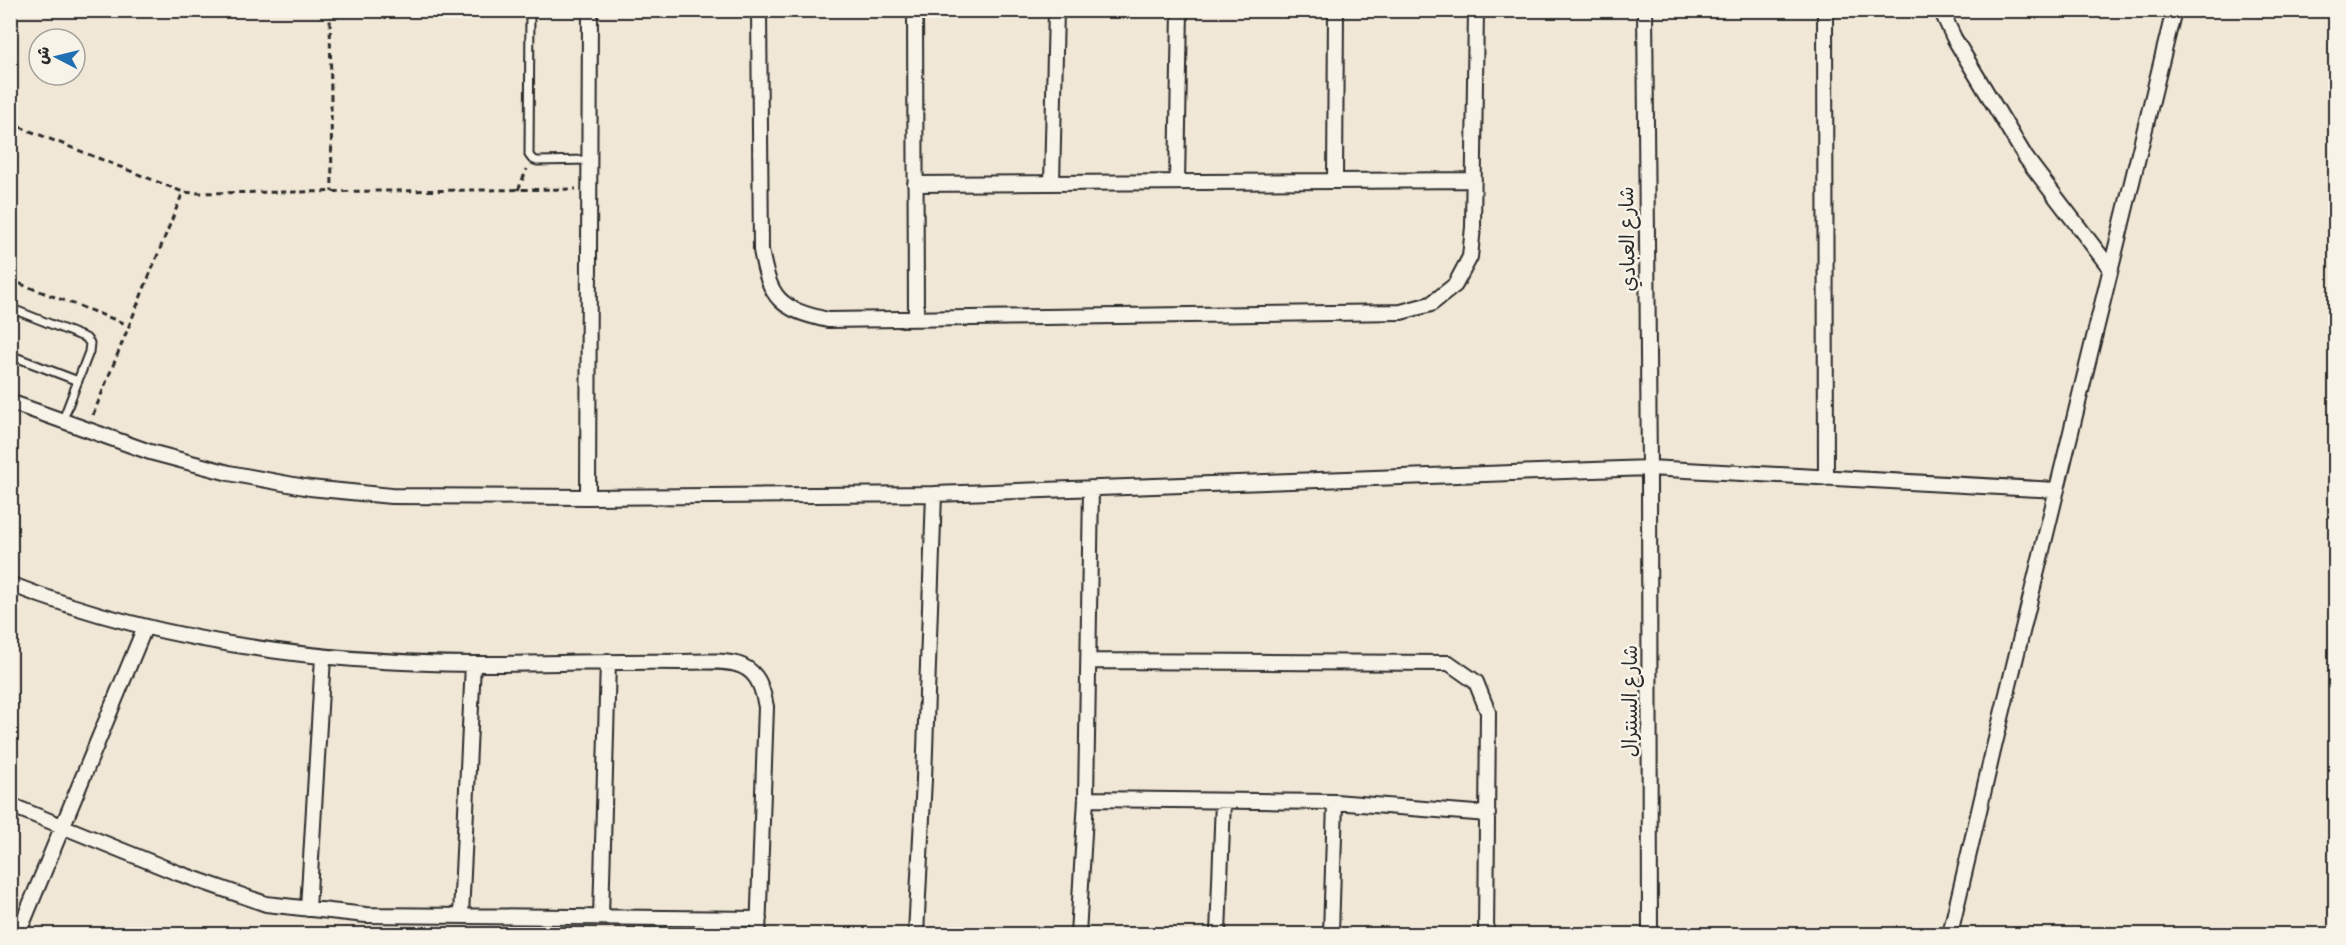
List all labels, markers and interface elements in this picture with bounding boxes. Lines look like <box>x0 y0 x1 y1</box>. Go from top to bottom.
north arrow <box>27 27 87 87</box>
text: ش <box>32 45 53 65</box>
street label: شارع العبادي <box>1614 186 1643 292</box>
street label: شارع السنترال <box>1618 645 1644 757</box>

